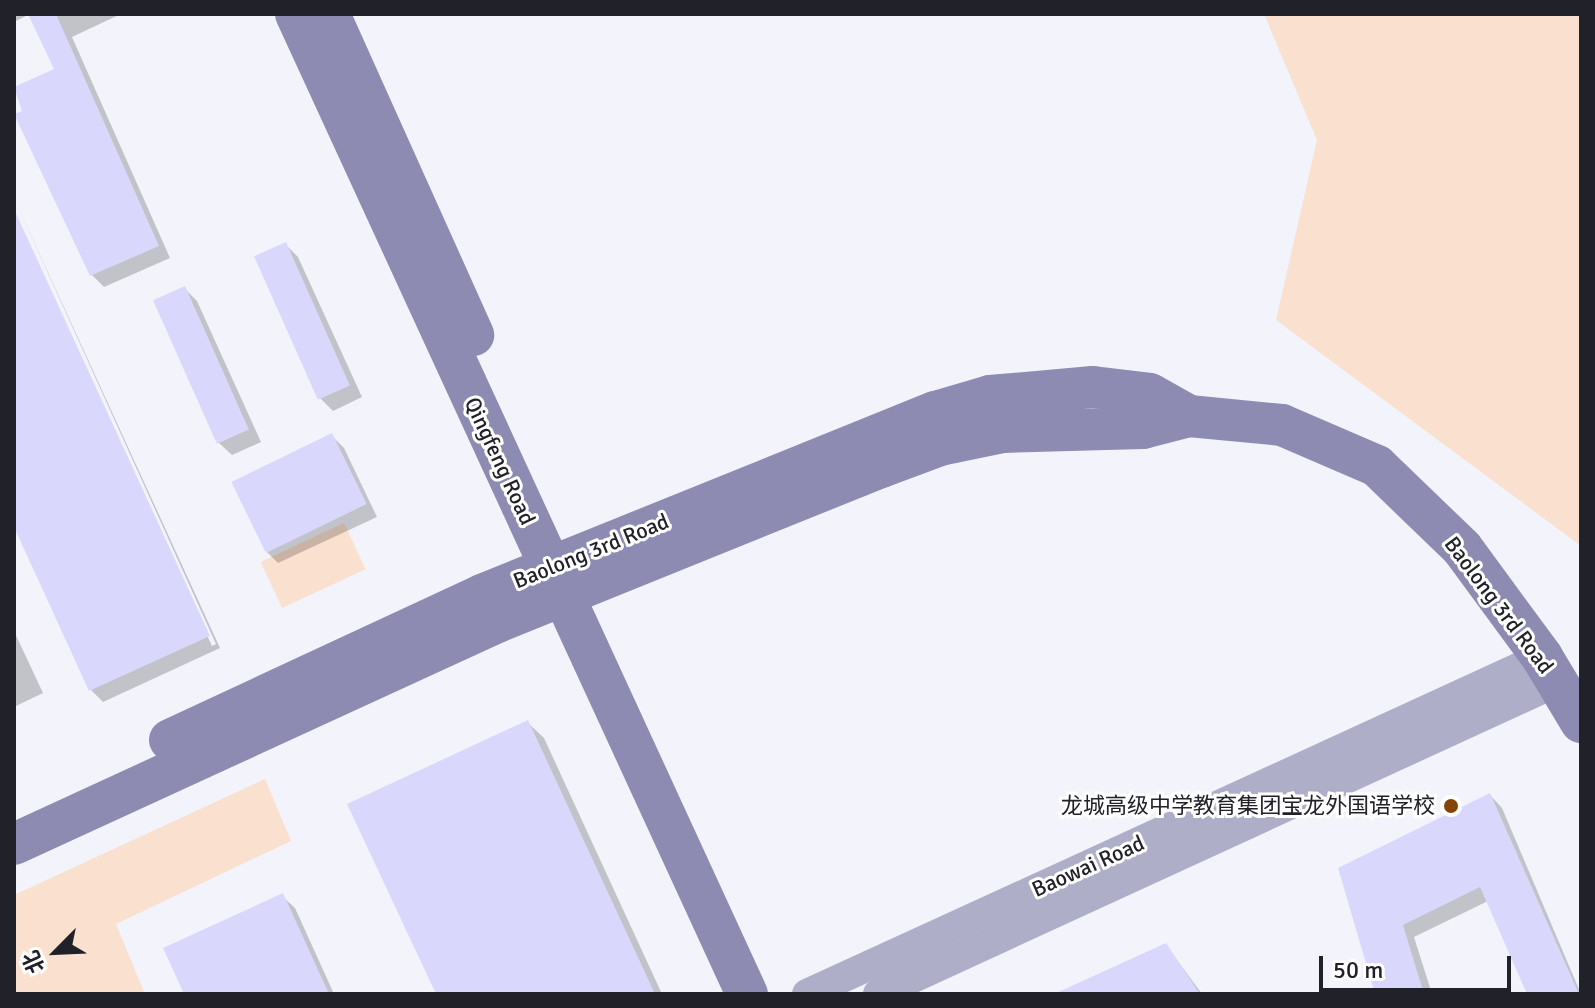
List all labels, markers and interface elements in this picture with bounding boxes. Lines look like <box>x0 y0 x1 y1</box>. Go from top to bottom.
street label: Qingfeng Road <box>459 393 541 529</box>
street label: Baolong 3rd Road <box>509 508 673 594</box>
street label: Baolong 3rd Road <box>1439 531 1559 679</box>
place label: 龙城高级中学教育集团宝龙外国语学校 <box>1061 793 1435 819</box>
marker: 龙城高级中学教育集团宝龙外国语学校 <box>1442 797 1460 815</box>
street label: Baowai Road <box>1028 829 1148 903</box>
north arrow <box>16 912 96 992</box>
scale bar <box>1323 940 1515 990</box>
text: 北 <box>17 946 50 978</box>
text: 50 m <box>1333 955 1383 985</box>

